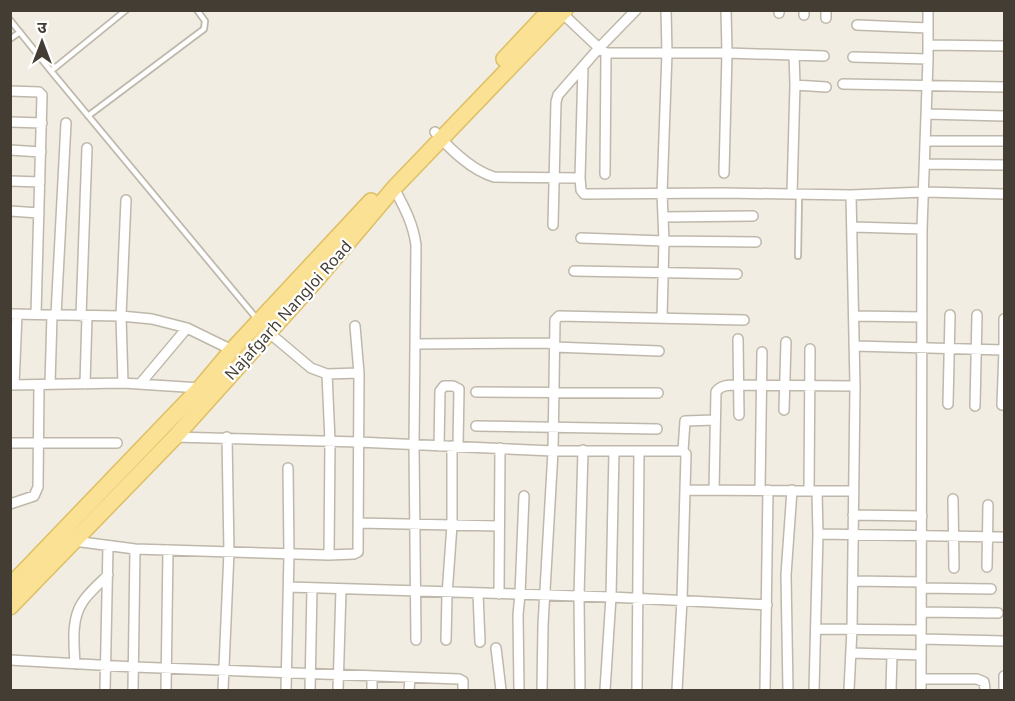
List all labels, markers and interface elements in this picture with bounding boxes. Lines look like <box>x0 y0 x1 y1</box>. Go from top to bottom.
north arrow <box>12 12 72 72</box>
text: उ <box>37 16 47 38</box>
street label: Najafgarh Nangloi Road <box>219 236 357 384</box>

